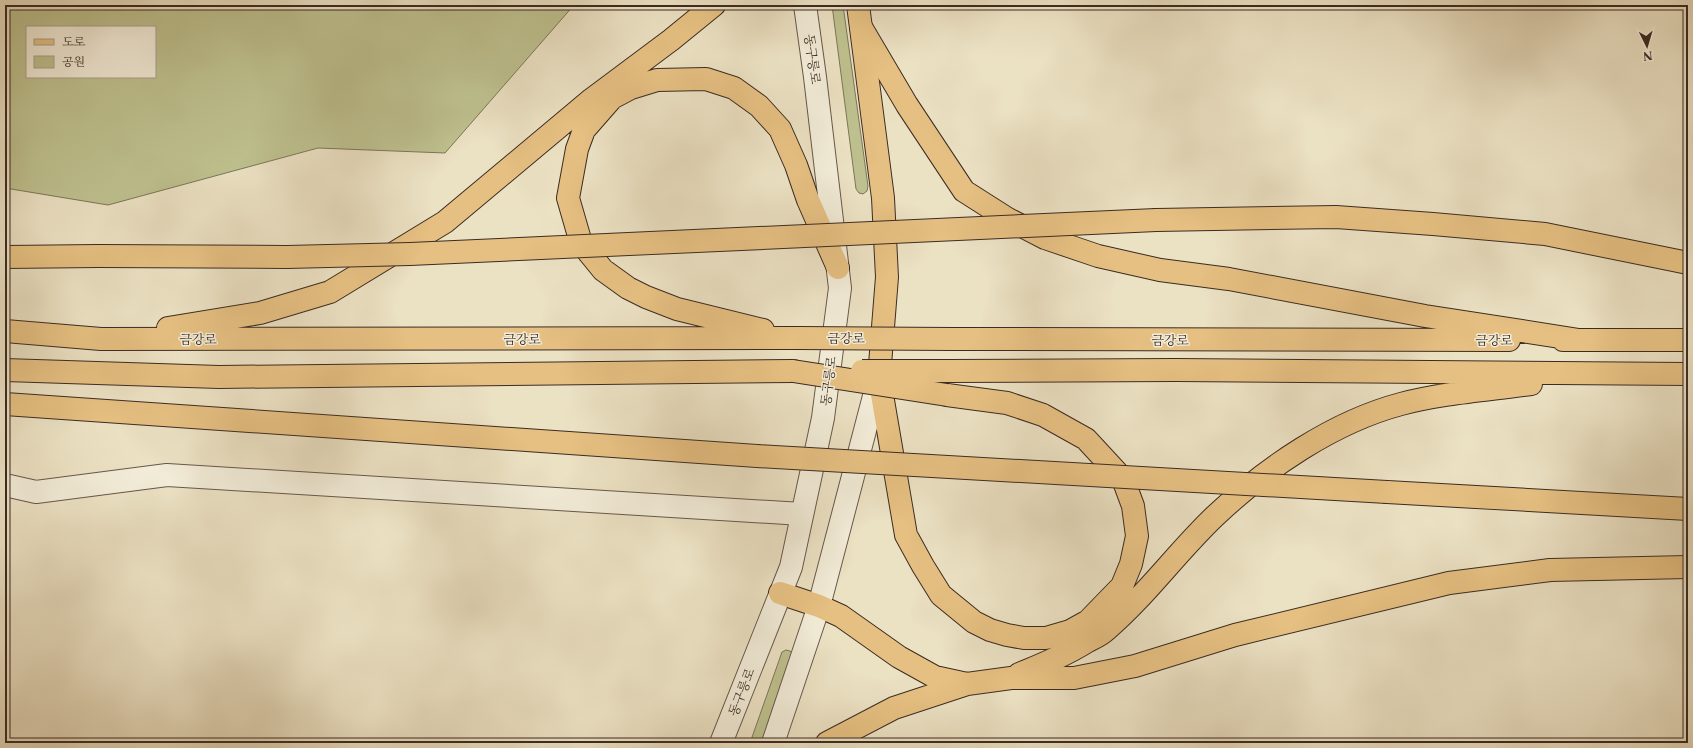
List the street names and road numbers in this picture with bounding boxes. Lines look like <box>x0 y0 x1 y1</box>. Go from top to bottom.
street label: 동구릉로 <box>802 33 824 85</box>
street label: 금강로 <box>827 330 865 346</box>
street label: 금강로 <box>179 331 217 347</box>
street label: 금강로 <box>503 331 541 347</box>
street label: 금강로 <box>1151 332 1189 348</box>
street label: 금강로 <box>1475 332 1513 348</box>
street label: 동구릉로 <box>817 355 839 407</box>
street label: 동구릉로 <box>725 665 758 718</box>

